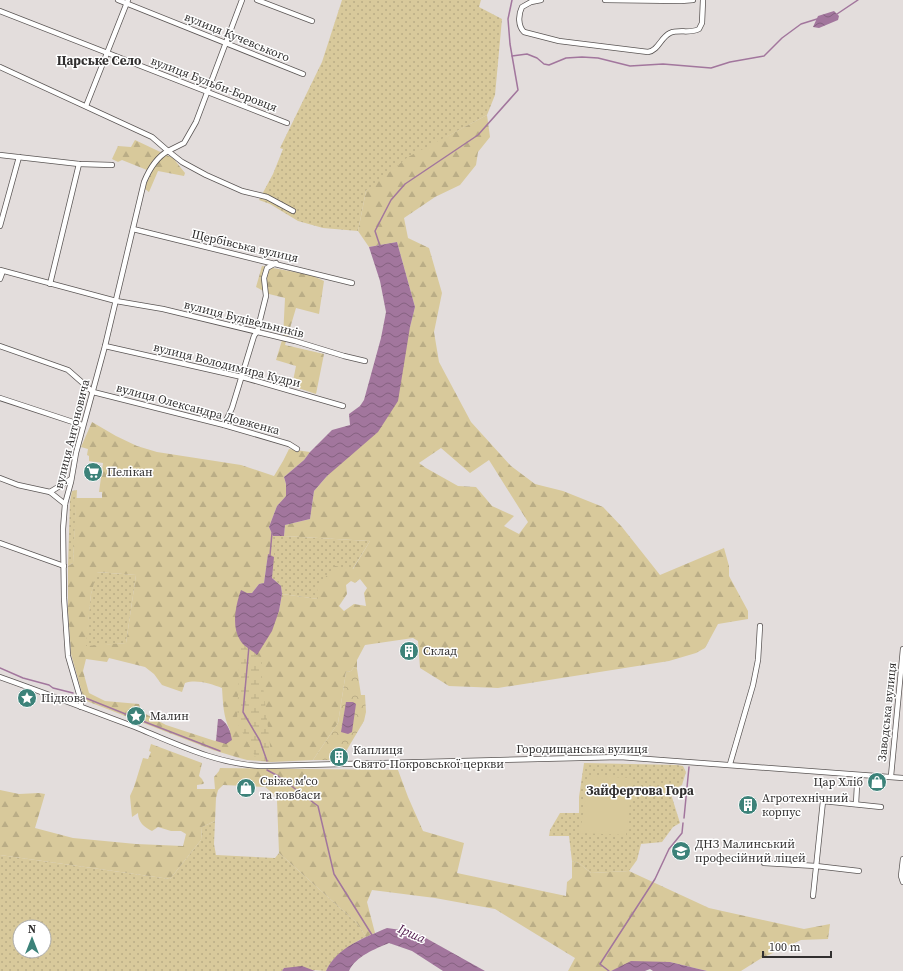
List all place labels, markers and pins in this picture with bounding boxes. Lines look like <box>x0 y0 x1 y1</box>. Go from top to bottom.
supermarket icon: Пелікан <box>82 461 104 483</box>
place label: Пелікан <box>107 464 153 480</box>
building icon: Склад <box>398 640 420 662</box>
place label: Склад <box>423 643 457 659</box>
place icon: Підкова <box>16 687 38 709</box>
place label: Підкова <box>41 690 87 706</box>
place icon: Малин <box>125 705 147 727</box>
place label: Малин <box>150 708 189 724</box>
place label: Каплиця Свято-Покровської церкви <box>353 742 504 772</box>
building icon: Каплиця Свято-Покровської церкви <box>328 746 350 768</box>
shop icon: Цар Хліб <box>866 771 888 793</box>
place label: Свіже м'со та ковбаси <box>260 773 321 803</box>
place label: Цар Хліб <box>814 774 863 790</box>
shop icon: Свіже м'со та ковбаси <box>235 777 257 799</box>
place label: Агротехнічний корпус <box>762 790 849 820</box>
building icon: Агротехнічний корпус <box>737 794 759 816</box>
place label: ДНЗ Малинський професійний ліцей <box>695 836 806 866</box>
school or university icon: ДНЗ Малинський професійний ліцей <box>670 840 692 862</box>

